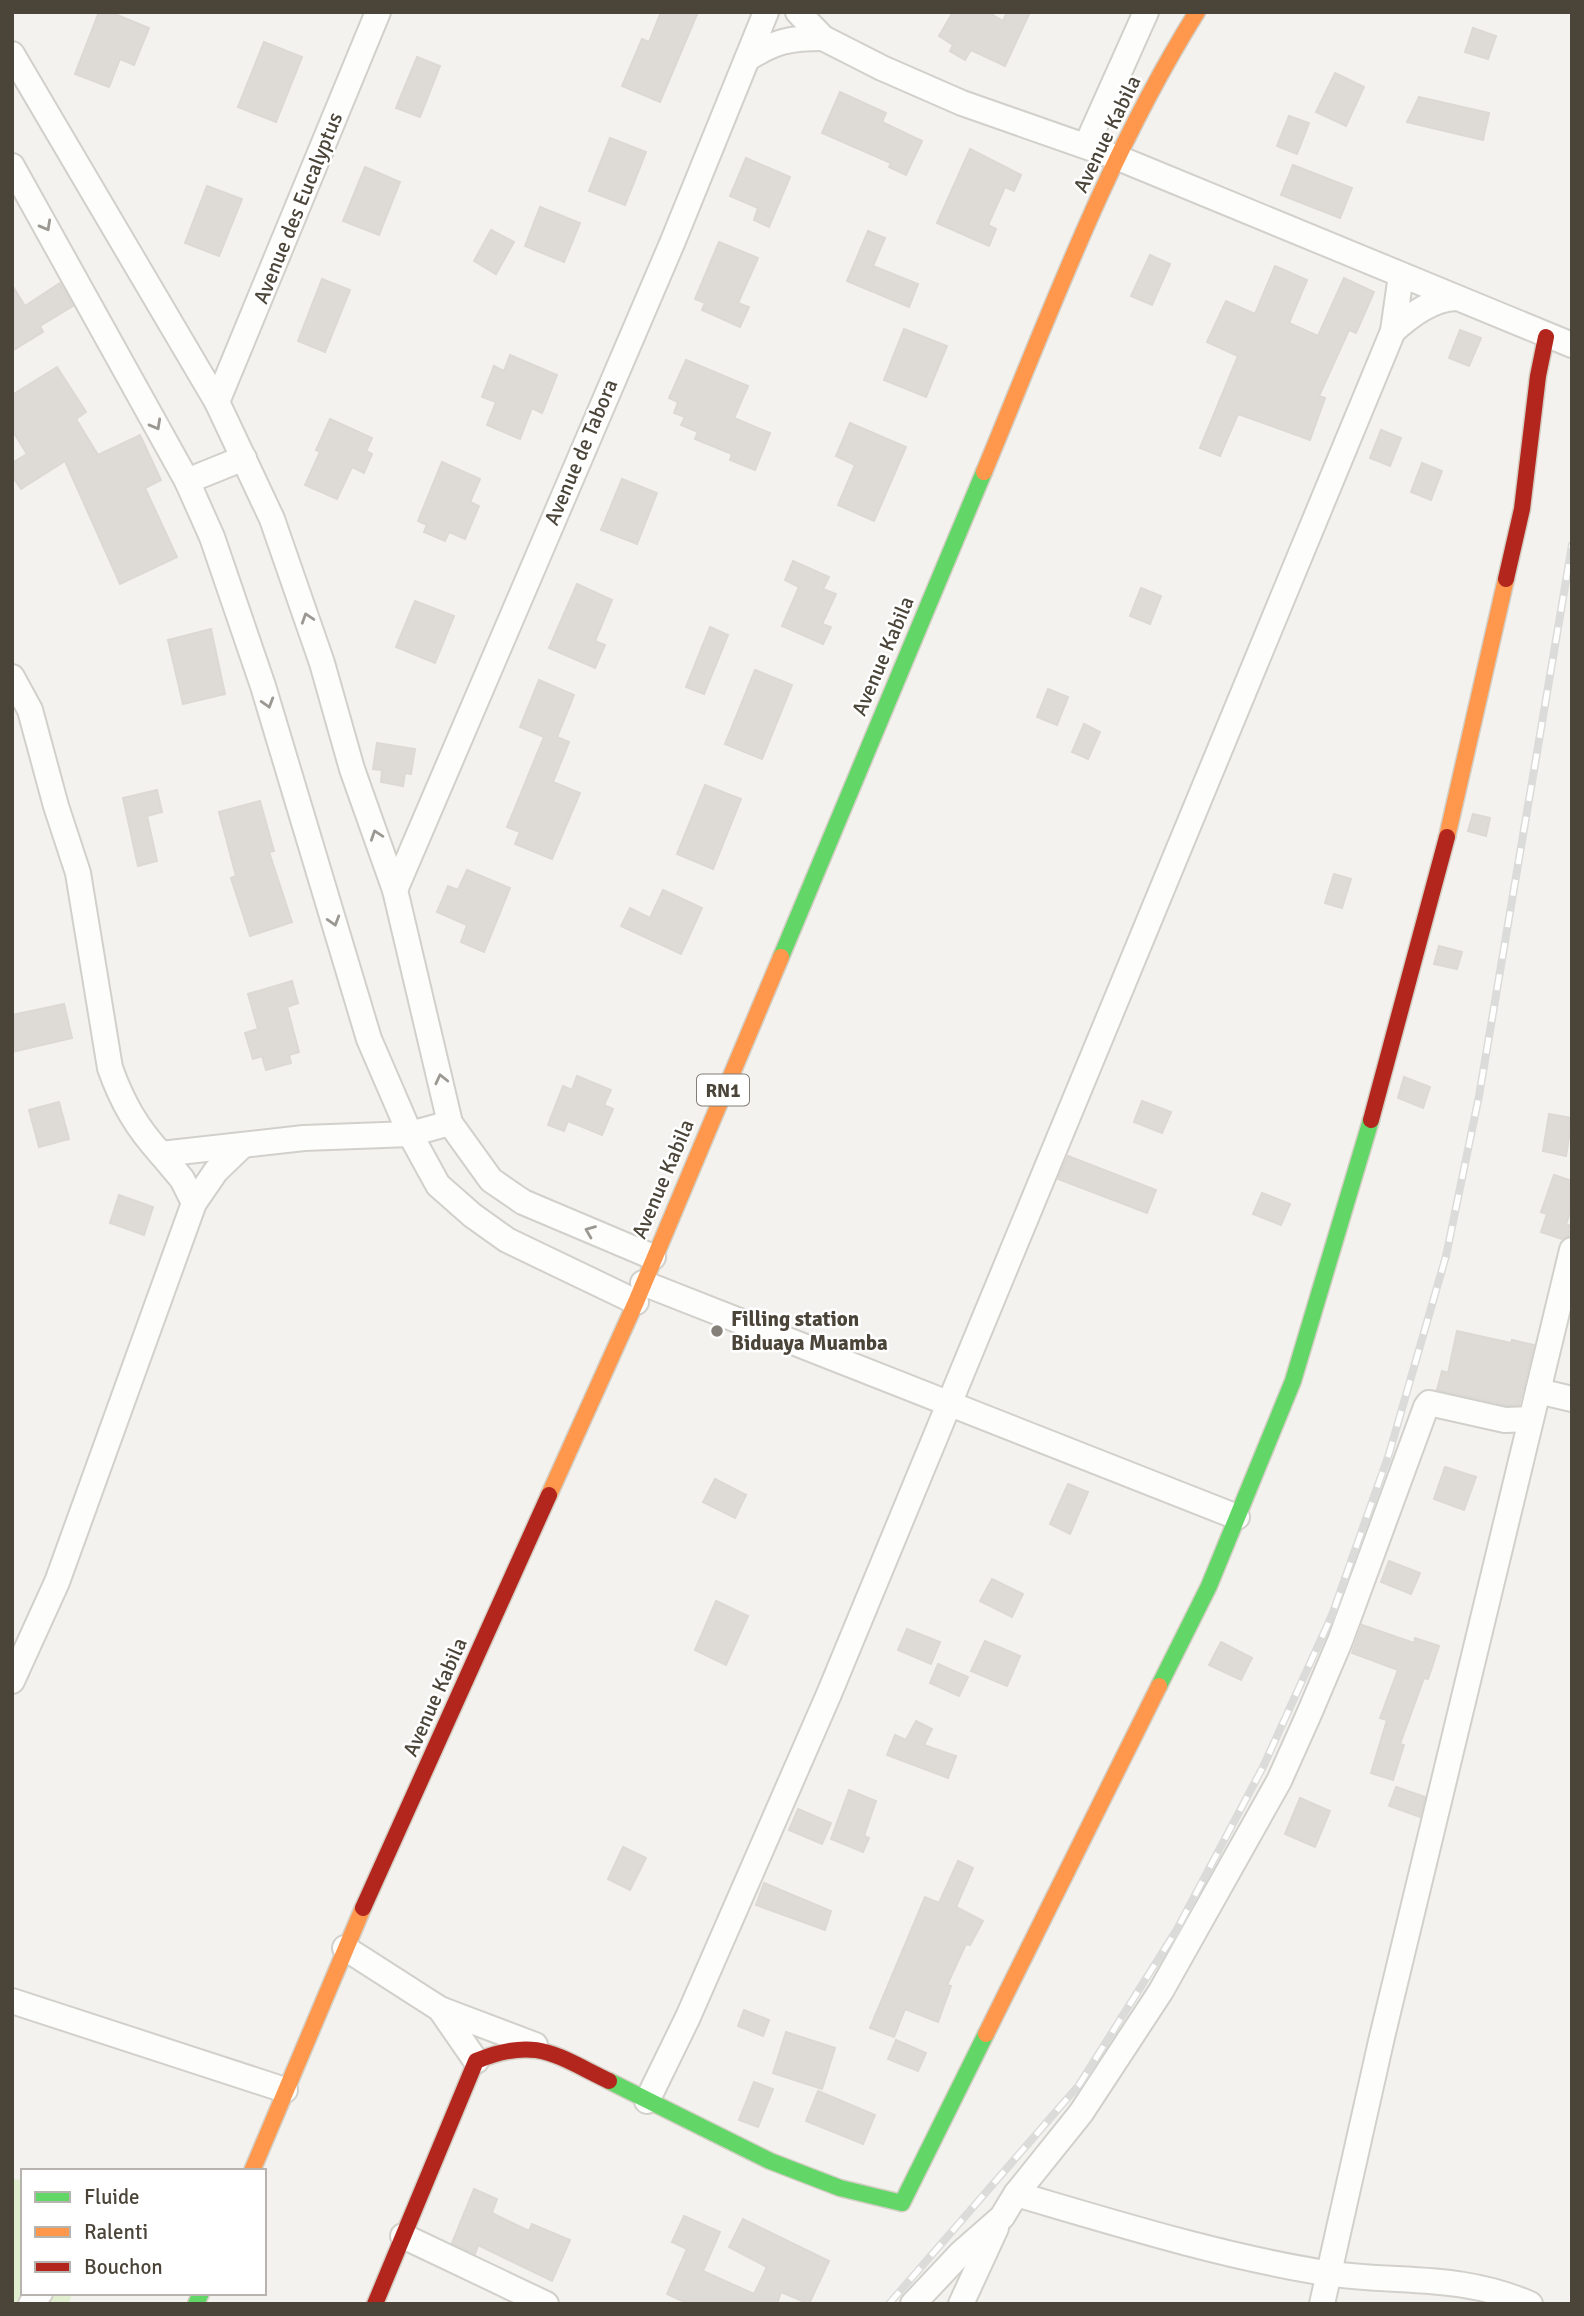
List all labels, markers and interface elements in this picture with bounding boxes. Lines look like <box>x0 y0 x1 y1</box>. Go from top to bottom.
street label: Avenue Kabila <box>1067 71 1147 197</box>
street label: Avenue des Eucalyptus <box>248 108 348 308</box>
one-way arrow <box>38 219 51 231</box>
street label: Avenue de Tabora <box>539 375 623 529</box>
one-way arrow <box>148 417 162 430</box>
street label: Avenue Kabila <box>846 592 920 720</box>
one-way arrow <box>301 613 315 625</box>
one-way arrow <box>260 697 275 709</box>
one-way arrow <box>370 830 384 842</box>
one-way arrow <box>326 915 341 927</box>
one-way arrow <box>434 1073 449 1085</box>
road number: RN1 <box>697 1074 749 1106</box>
street label: Avenue Kabila <box>626 1115 700 1243</box>
one-way arrow <box>585 1226 597 1240</box>
place label: Filling station Biduaya Muamba <box>731 1306 888 1356</box>
marker: Filling station Biduaya Muamba <box>709 1323 725 1339</box>
street label: Avenue Kabila <box>397 1634 473 1760</box>
legend <box>21 2169 266 2295</box>
text: Fluide <box>84 2184 140 2210</box>
text: Ralenti <box>84 2219 148 2245</box>
text: Bouchon <box>84 2254 163 2280</box>

